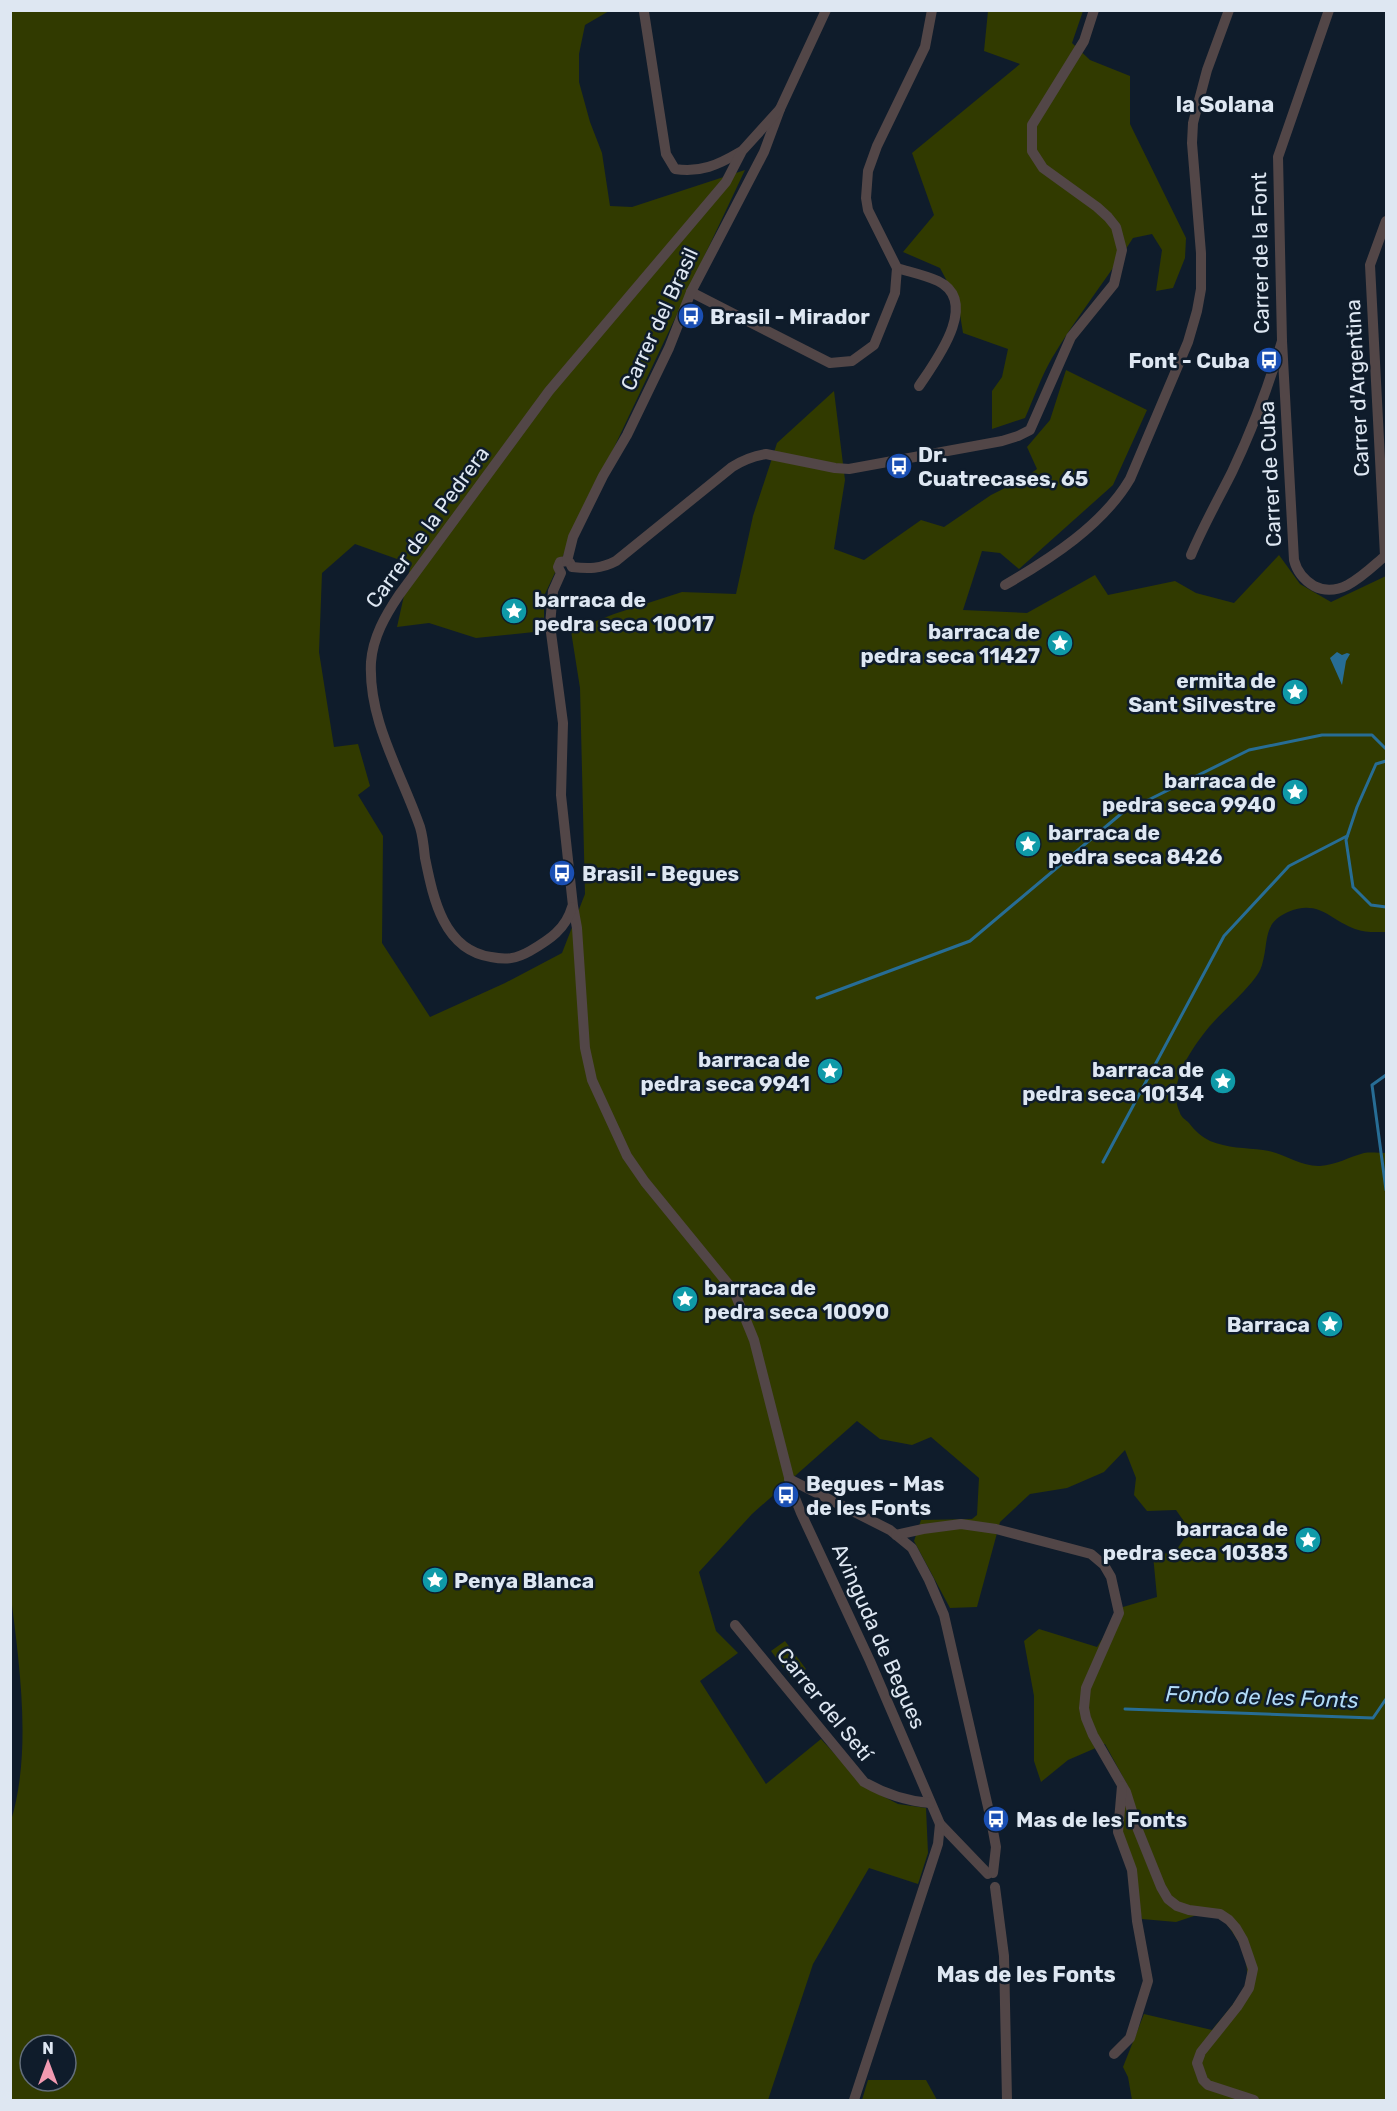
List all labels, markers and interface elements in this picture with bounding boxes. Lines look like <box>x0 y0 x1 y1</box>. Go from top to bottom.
district label: la Solana <box>1176 91 1274 118</box>
street label: Carrer de la Font <box>1246 172 1274 334</box>
street label: Carrer del Brasil <box>615 244 703 394</box>
street label: Carrer d'Argentina <box>1340 299 1374 477</box>
bus stop icon: Brasil - Mirador <box>676 301 706 331</box>
place label: Brasil - Mirador <box>710 304 870 329</box>
bus stop icon: Font - Cuba <box>1254 345 1284 375</box>
place label: Font - Cuba <box>1128 348 1250 373</box>
street label: Carrer de Cuba <box>1254 401 1286 547</box>
street label: Carrer de la Pedrera <box>360 441 494 613</box>
place label: Dr. Cuatrecases, 65 <box>918 442 1088 491</box>
bus stop icon: Dr. Cuatrecases, 65 <box>884 451 914 481</box>
place label: barraca de pedra seca 10017 <box>534 587 714 636</box>
place icon: barraca de pedra seca 10017 <box>499 596 529 626</box>
place label: barraca de pedra seca 11427 <box>861 619 1040 668</box>
place icon: barraca de pedra seca 11427 <box>1045 628 1075 658</box>
place label: ermita de Sant Silvestre <box>1128 668 1276 717</box>
place icon: ermita de Sant Silvestre <box>1280 677 1310 707</box>
place label: barraca de pedra seca 9940 <box>1102 768 1276 817</box>
place icon: barraca de pedra seca 9940 <box>1280 777 1310 807</box>
place label: barraca de pedra seca 8426 <box>1048 820 1223 869</box>
place icon: barraca de pedra seca 8426 <box>1013 829 1043 859</box>
bus stop icon: Brasil - Begues <box>547 858 577 888</box>
place label: Brasil - Begues <box>582 861 739 886</box>
place label: barraca de pedra seca 9941 <box>640 1047 810 1096</box>
place icon: barraca de pedra seca 9941 <box>815 1056 845 1086</box>
place label: barraca de pedra seca 10134 <box>1022 1057 1204 1106</box>
place icon: barraca de pedra seca 10134 <box>1208 1066 1238 1096</box>
place label: barraca de pedra seca 10090 <box>704 1275 889 1324</box>
place icon: barraca de pedra seca 10090 <box>670 1284 700 1314</box>
place icon: Barraca <box>1315 1309 1345 1339</box>
place label: Barraca <box>1227 1312 1310 1337</box>
place label: Begues - Mas de les Fonts <box>806 1471 944 1520</box>
bus stop icon: Begues - Mas de les Fonts <box>771 1480 801 1510</box>
place label: barraca de pedra seca 10383 <box>1103 1516 1288 1565</box>
place icon: barraca de pedra seca 10383 <box>1293 1525 1323 1555</box>
street label: Avinguda de Begues <box>827 1540 931 1732</box>
place icon: Penya Blanca <box>420 1565 450 1595</box>
place label: Penya Blanca <box>454 1568 594 1593</box>
street label: Carrer del Setí <box>772 1642 879 1766</box>
water label: Fondo de les Fonts <box>1165 1680 1359 1714</box>
bus stop icon: Mas de les Fonts <box>981 1804 1011 1834</box>
place label: Mas de les Fonts <box>1016 1807 1187 1832</box>
district label: Mas de les Fonts <box>936 1961 1116 1988</box>
north arrow <box>18 2033 78 2093</box>
text: N <box>42 2039 54 2058</box>

